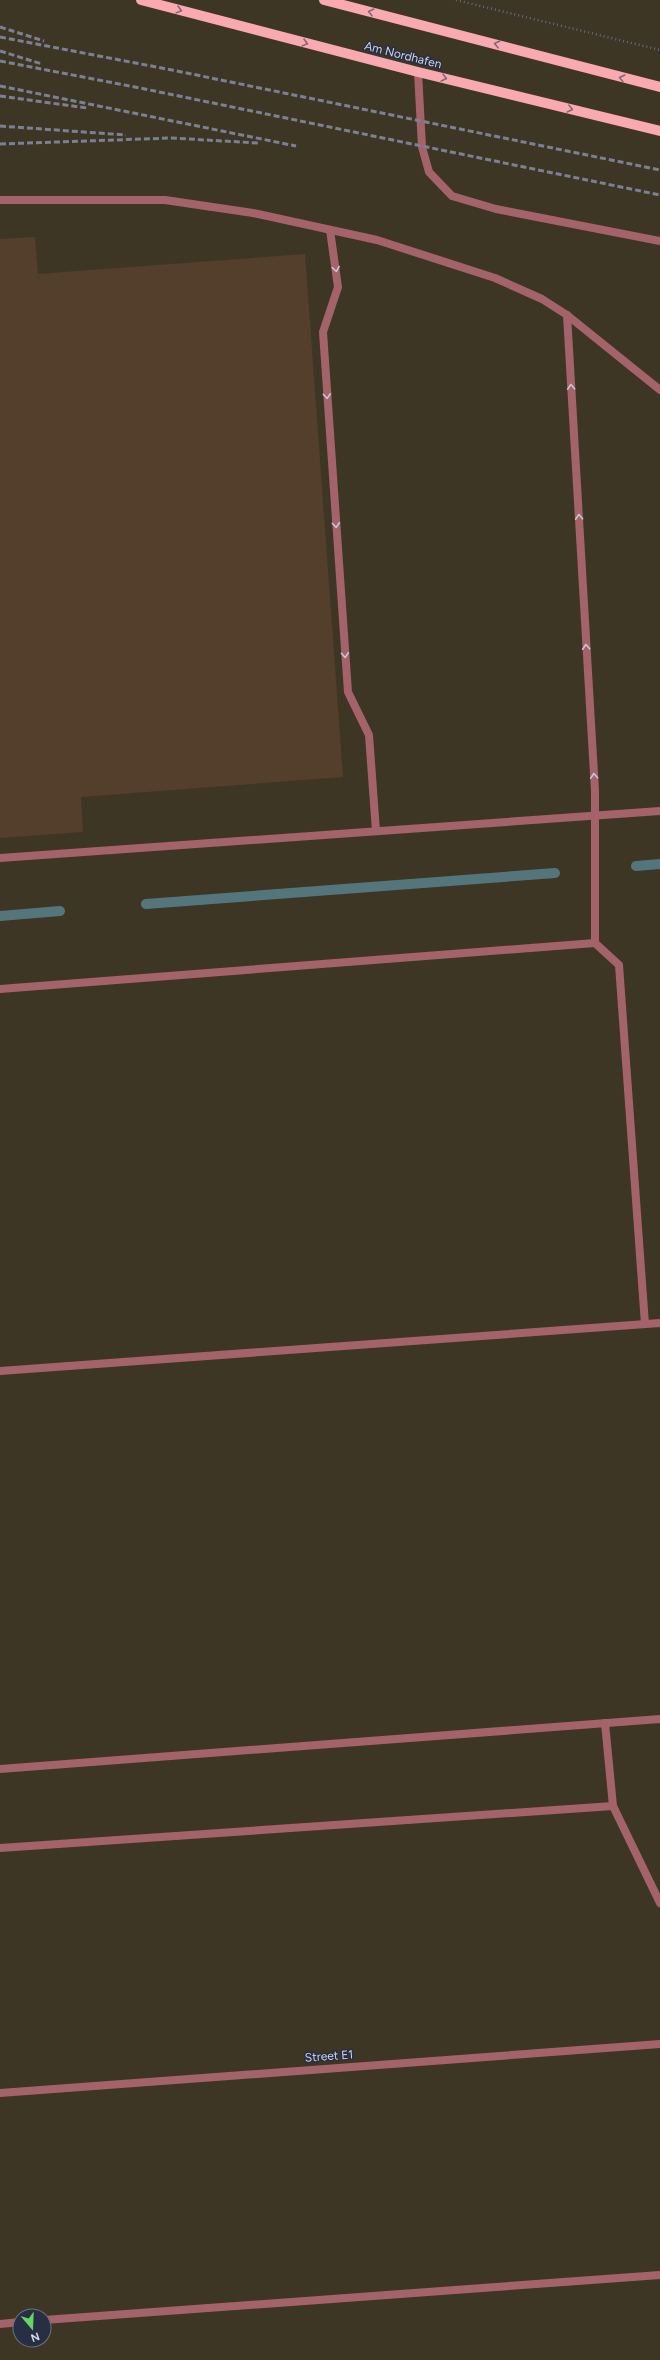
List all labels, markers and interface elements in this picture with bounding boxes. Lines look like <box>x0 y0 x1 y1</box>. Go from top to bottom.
one-way arrow <box>175 5 182 14</box>
one-way arrow <box>367 8 374 17</box>
one-way arrow <box>302 38 308 46</box>
street label: Am Nordhafen <box>363 39 443 71</box>
one-way arrow <box>493 40 500 49</box>
one-way arrow <box>441 74 447 82</box>
one-way arrow <box>619 74 625 82</box>
one-way arrow <box>567 105 574 113</box>
one-way arrow <box>331 266 340 272</box>
one-way arrow <box>567 384 575 390</box>
one-way arrow <box>323 393 332 399</box>
one-way arrow <box>574 514 583 520</box>
one-way arrow <box>332 522 341 528</box>
one-way arrow <box>582 644 591 650</box>
one-way arrow <box>341 652 350 658</box>
one-way arrow <box>590 773 599 779</box>
street label: Street E1 <box>304 2047 354 2065</box>
north arrow <box>12 2308 52 2348</box>
text: N <box>29 2329 41 2345</box>

